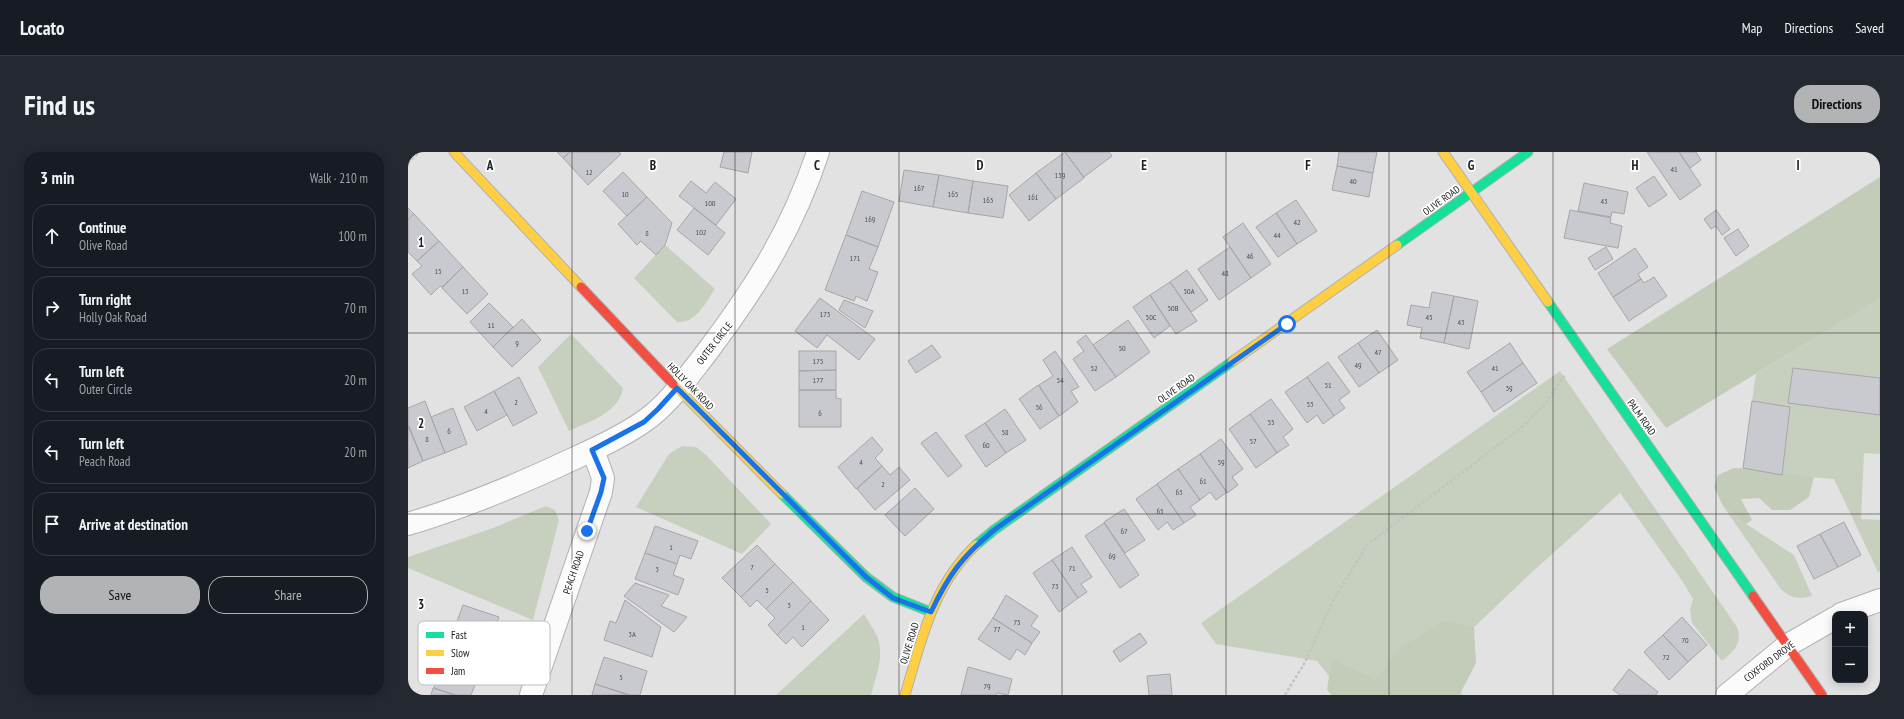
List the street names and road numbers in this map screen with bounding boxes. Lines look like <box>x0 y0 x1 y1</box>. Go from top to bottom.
street label: OLIVE ROAD <box>1420 183 1462 218</box>
street label: OUTER CIRCLE <box>694 319 735 367</box>
street label: HOLLY OAK ROAD <box>665 360 717 413</box>
street label: OLIVE ROAD <box>1155 371 1198 406</box>
street label: PALM ROAD <box>1624 397 1659 438</box>
street label: PEACH ROAD <box>560 549 587 596</box>
street label: OLIVE ROAD <box>897 621 922 666</box>
street label: COXFORD DROVE <box>1741 638 1797 685</box>

